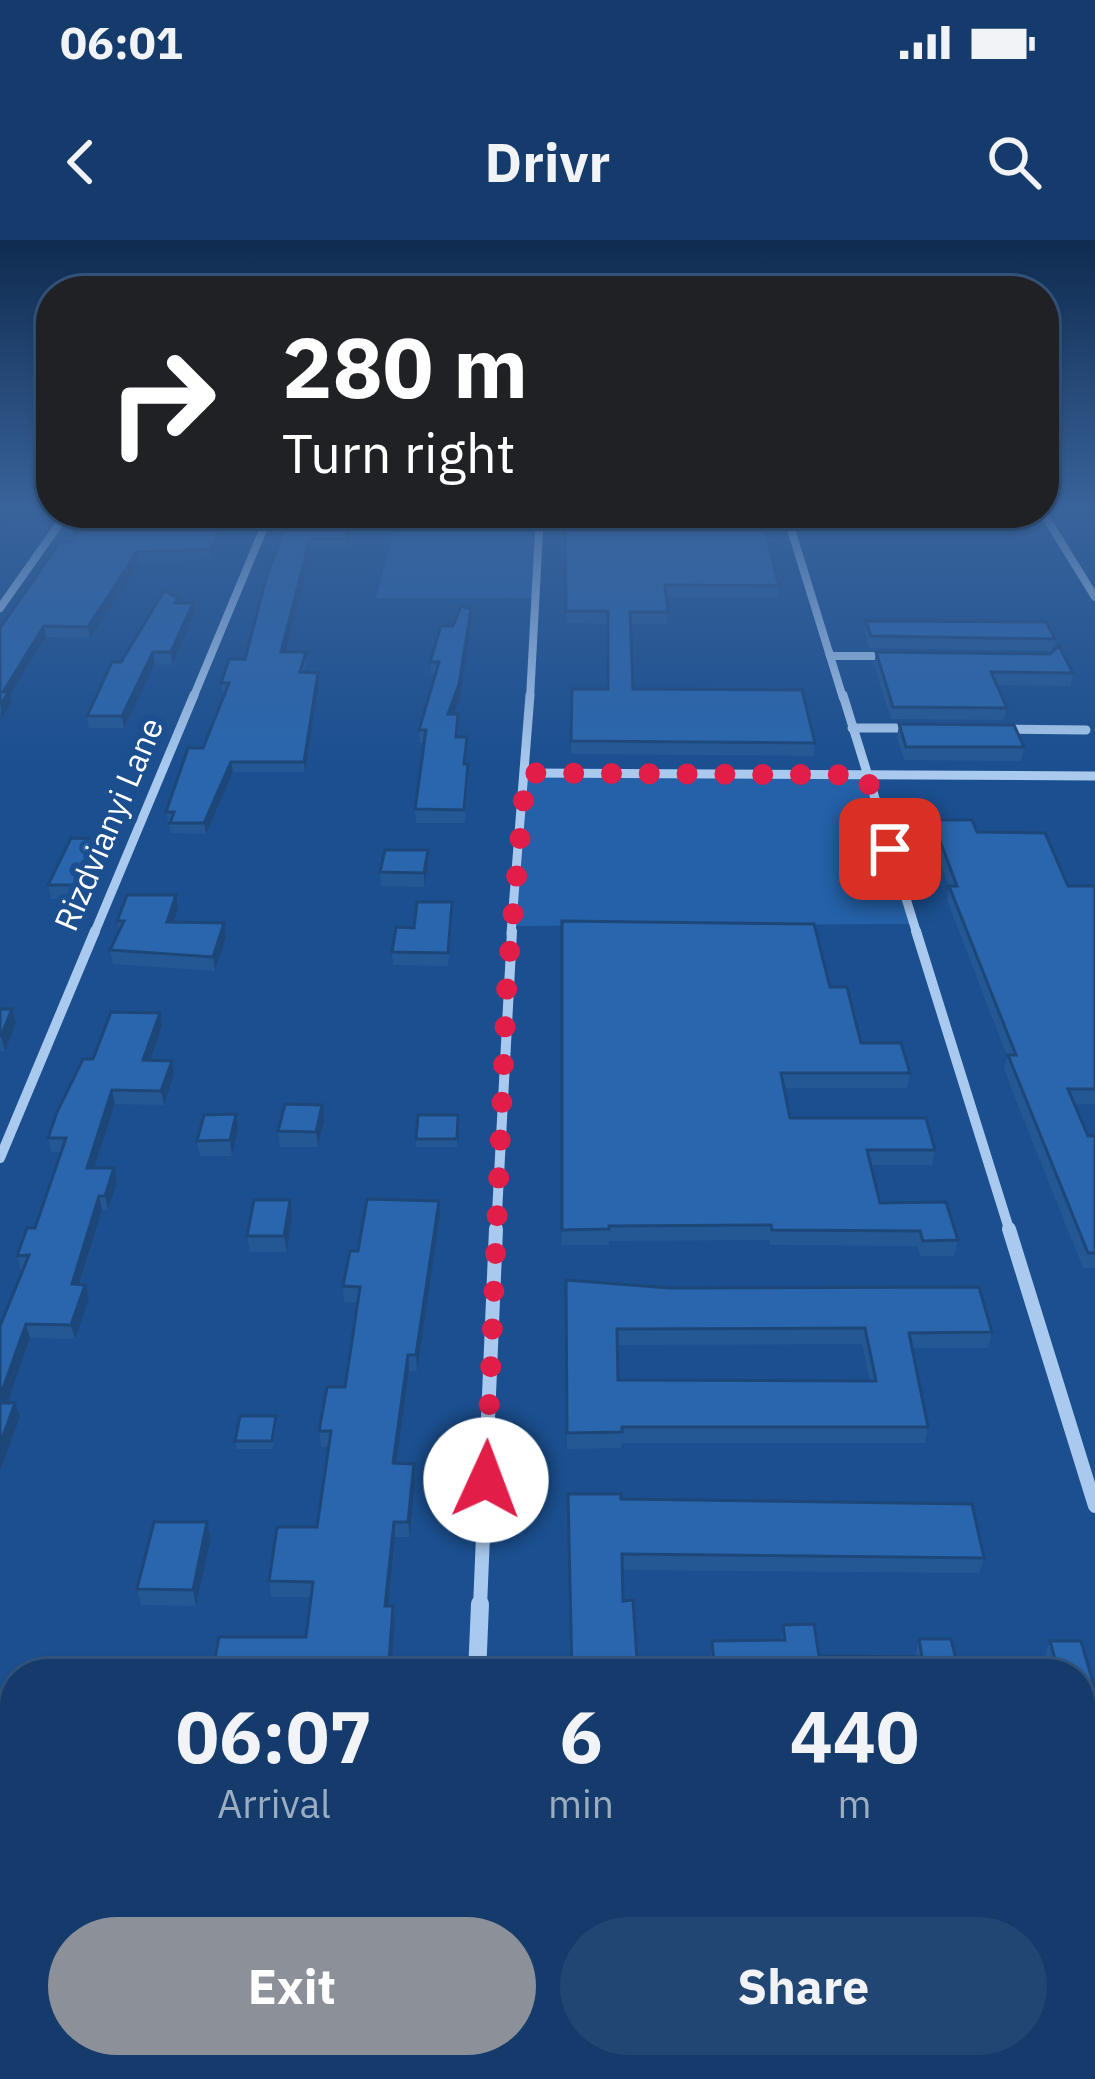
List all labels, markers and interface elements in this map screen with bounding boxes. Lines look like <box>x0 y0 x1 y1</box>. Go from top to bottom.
text: 06:01 <box>60 13 183 71</box>
text: Drivr <box>485 127 610 197</box>
icon: back <box>48 129 114 195</box>
icon: search <box>981 129 1047 195</box>
text: 280 m <box>282 312 528 421</box>
icon: right <box>84 324 240 480</box>
text: Turn right <box>282 418 516 488</box>
street label: Rizdvianyi Lane <box>44 711 172 937</box>
pin <box>839 798 941 900</box>
icon: arrive <box>857 816 923 882</box>
position arrow <box>423 1417 549 1543</box>
text: 06:07 <box>176 1689 372 1783</box>
text: 6 <box>559 1689 603 1783</box>
text: 440 <box>790 1689 919 1783</box>
text: Arrival <box>217 1778 331 1829</box>
text: min <box>548 1778 614 1829</box>
text: m <box>837 1778 872 1829</box>
button: Exit <box>48 1917 536 2055</box>
button: Share <box>560 1917 1047 2055</box>

